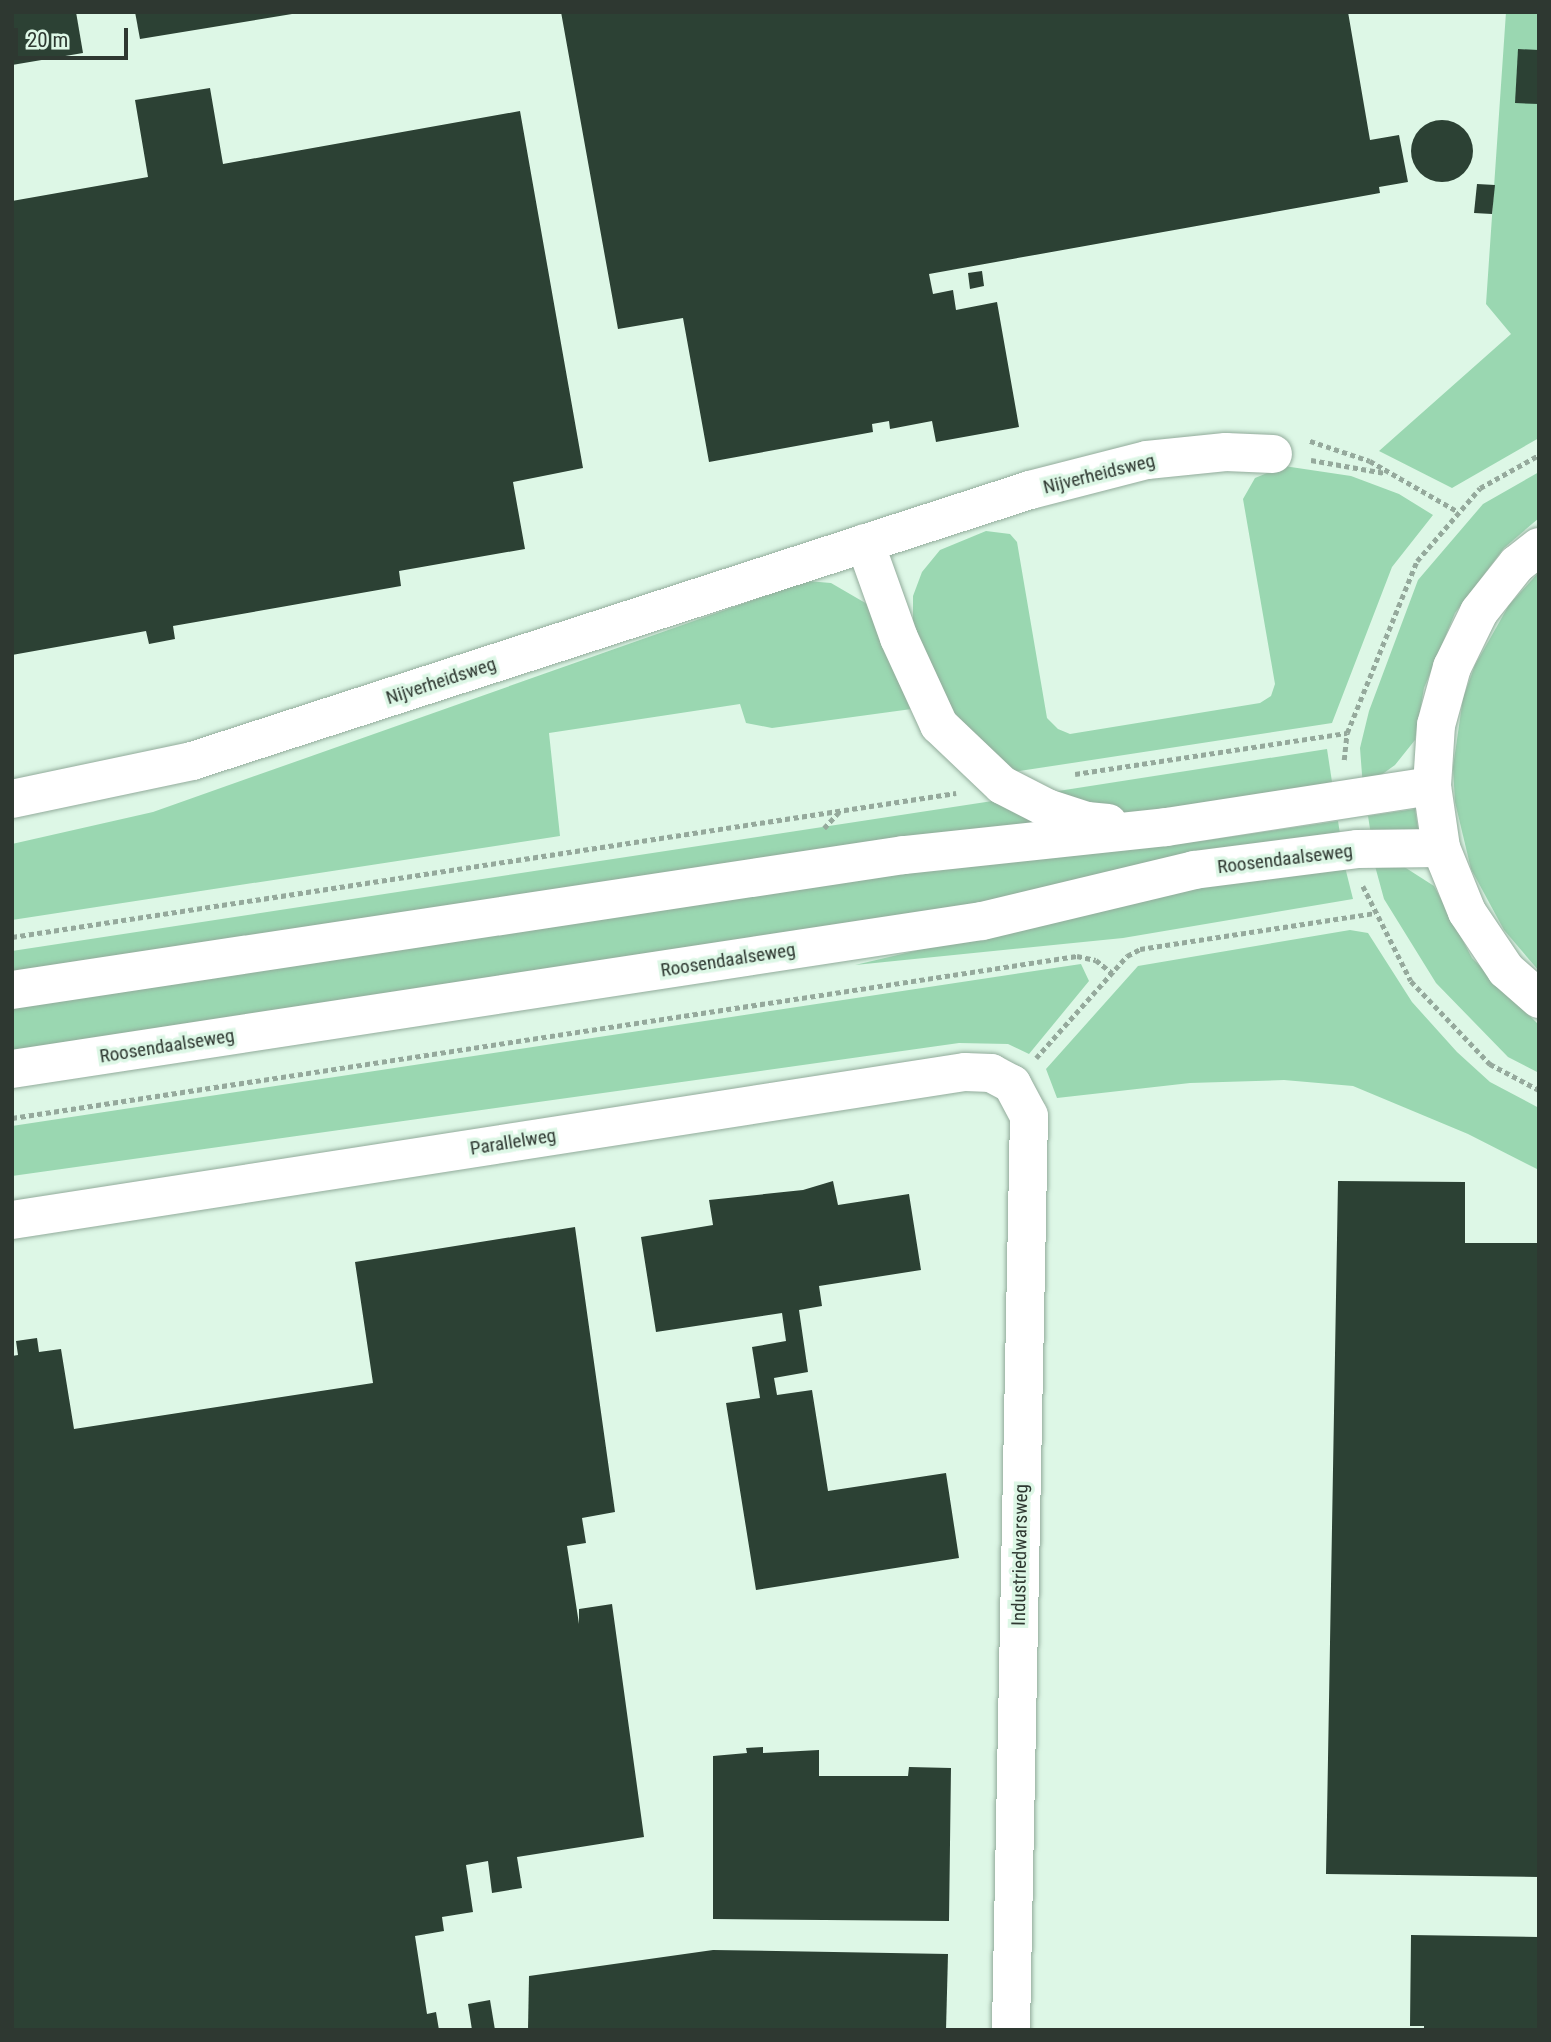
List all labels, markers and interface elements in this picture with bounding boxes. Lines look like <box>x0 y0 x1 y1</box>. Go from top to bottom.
scale bar <box>18 14 131 58</box>
text: 20 m <box>27 28 68 52</box>
street label: Nijverheidsweg <box>1041 449 1157 499</box>
street label: Nijverheidsweg <box>383 653 499 709</box>
street label: Roosendaalseweg <box>1216 839 1354 879</box>
street label: Roosendaalseweg <box>659 938 797 982</box>
street label: Roosendaalseweg <box>98 1024 236 1068</box>
street label: Parallelweg <box>468 1124 558 1160</box>
street label: Industriedwarsweg <box>1007 1484 1033 1626</box>

